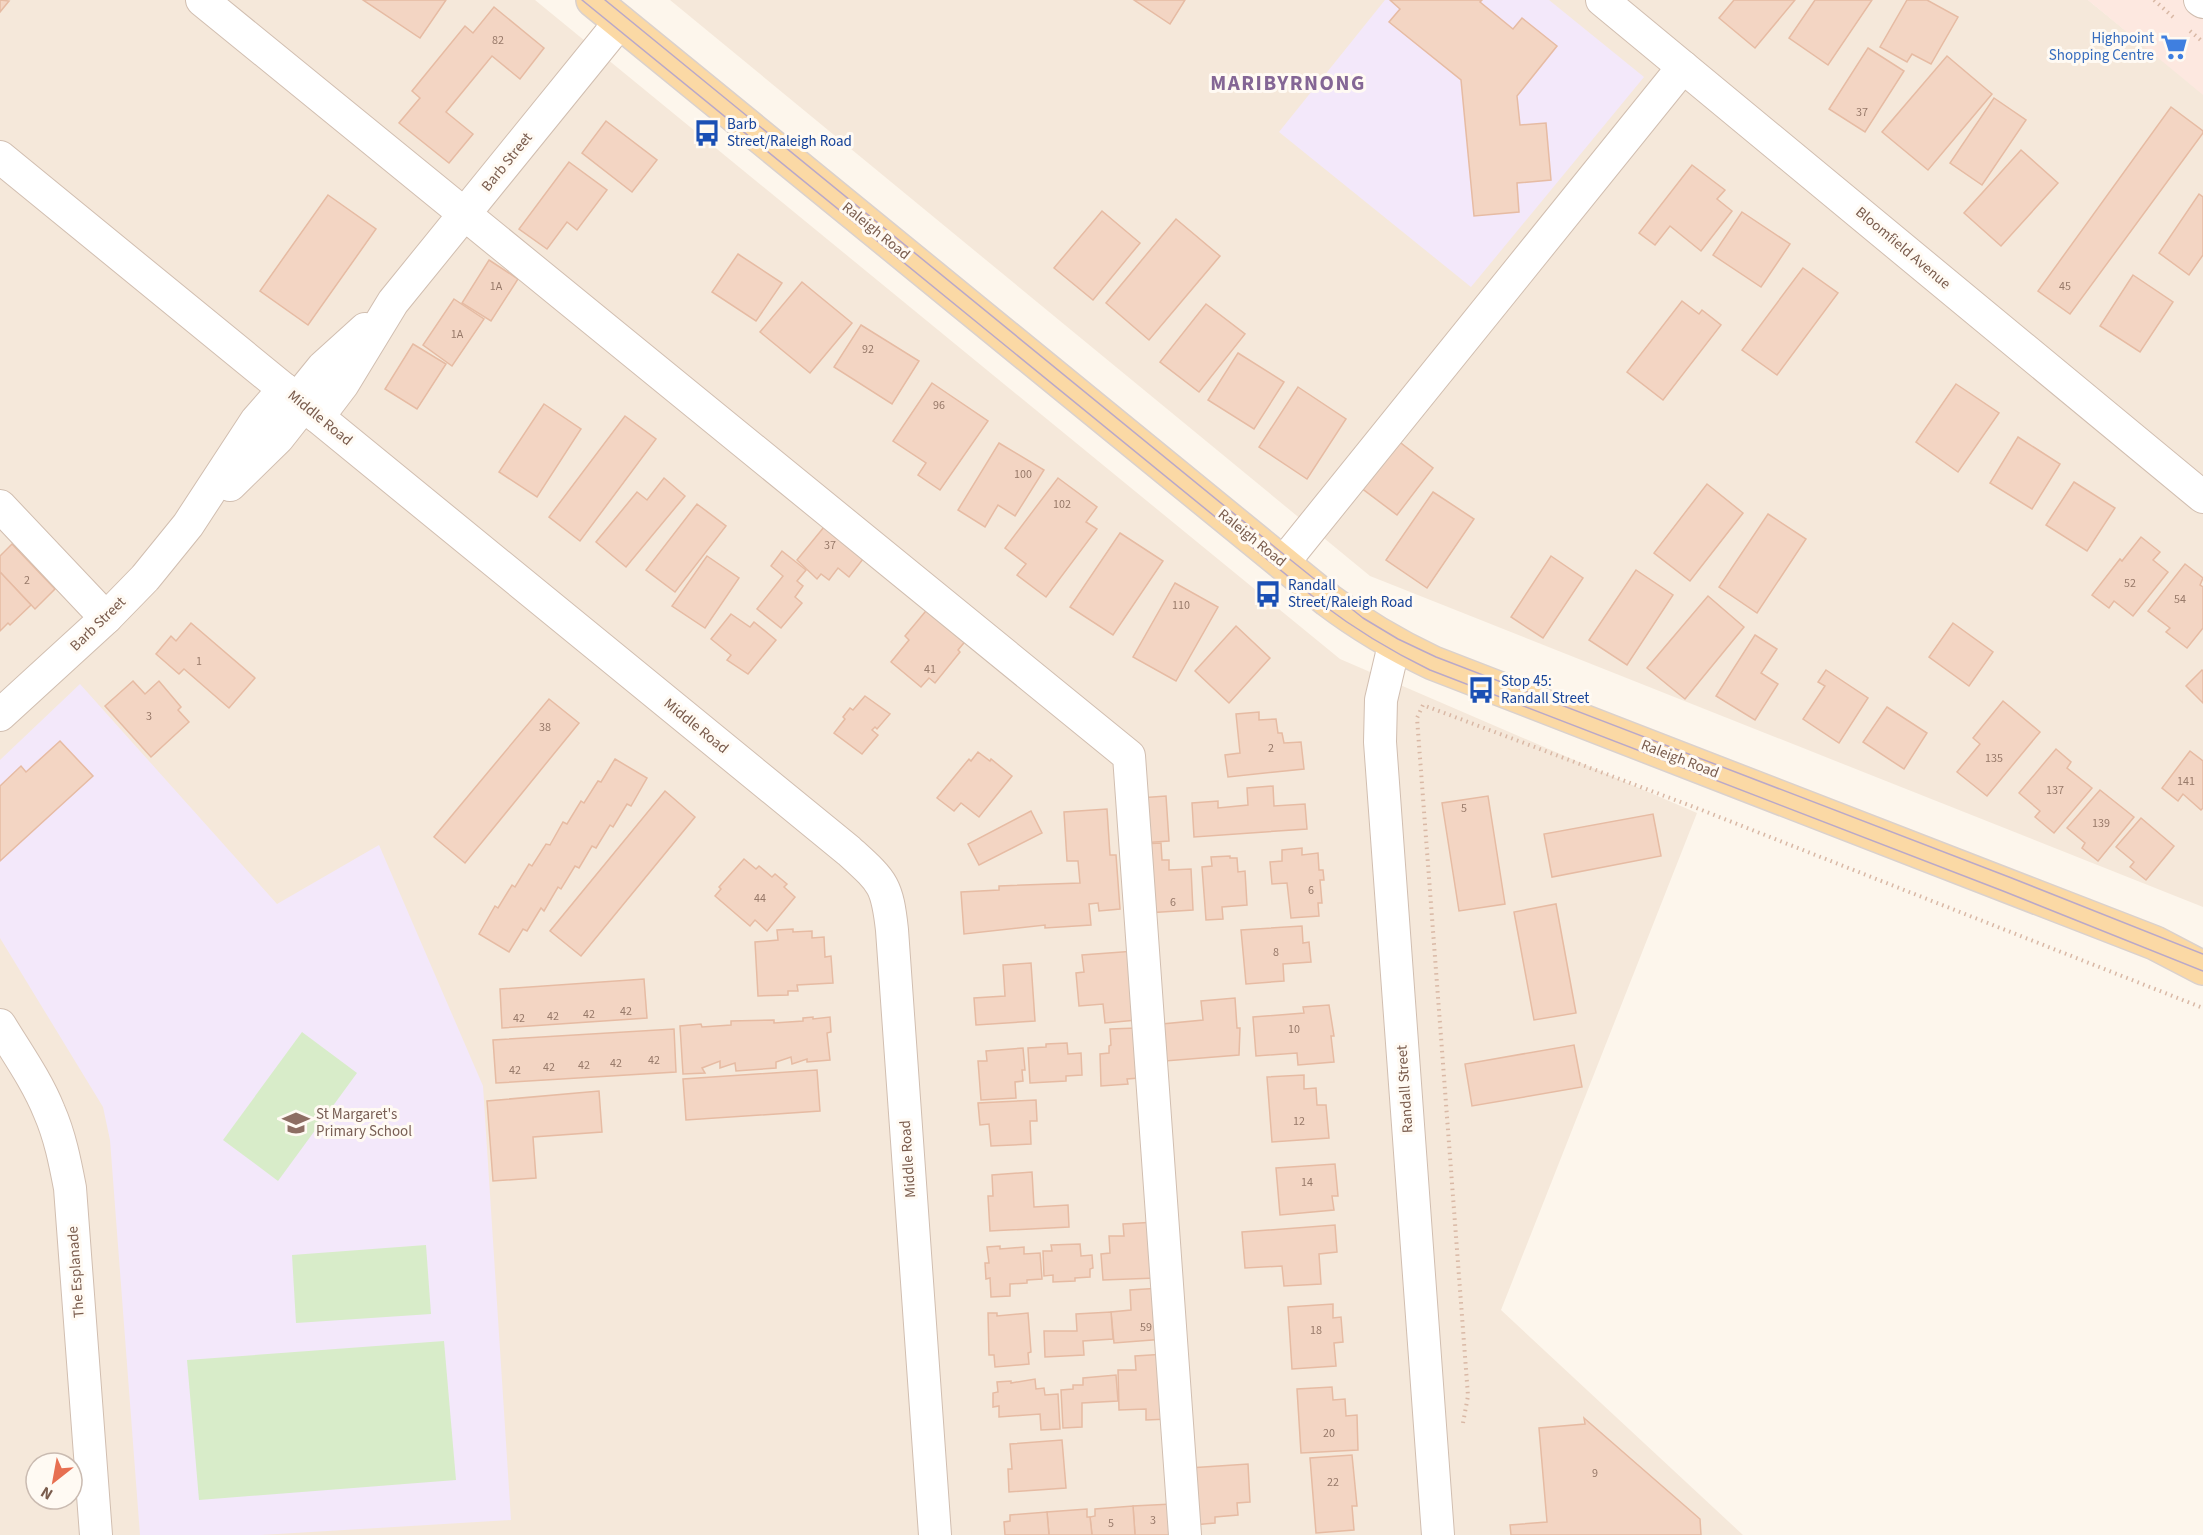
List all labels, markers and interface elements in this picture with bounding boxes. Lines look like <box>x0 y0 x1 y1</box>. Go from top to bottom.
place label: Highpoint Shopping Centre <box>2049 28 2154 66</box>
house number: 82 <box>492 32 504 49</box>
supermarket icon: Highpoint Shopping Centre <box>2159 32 2189 62</box>
district label: MARIBYRNONG <box>1210 68 1366 98</box>
house number: 37 <box>1856 104 1868 121</box>
place label: Barb Street/Raleigh Road <box>727 114 852 152</box>
bus stop icon: Barb Street/Raleigh Road <box>692 118 722 148</box>
street label: Barb Street <box>477 128 537 196</box>
street label: Raleigh Road <box>838 197 914 265</box>
street label: Bloomfield Avenue <box>1851 202 1955 294</box>
house number: 1A <box>490 278 503 295</box>
house number: 45 <box>2059 278 2071 295</box>
house number: 1A <box>451 326 464 343</box>
house number: 92 <box>862 341 874 358</box>
street label: Middle Road <box>283 385 357 451</box>
house number: 96 <box>933 397 945 414</box>
house number: 100 <box>1014 466 1032 483</box>
house number: 102 <box>1053 496 1071 513</box>
street label: Raleigh Road <box>1214 504 1290 572</box>
house number: 37 <box>824 537 836 554</box>
house number: 2 <box>24 572 30 589</box>
place label: Randall Street/Raleigh Road <box>1288 575 1413 613</box>
house number: 52 <box>2124 575 2136 592</box>
bus stop icon: Randall Street/Raleigh Road <box>1253 579 1283 609</box>
house number: 54 <box>2174 591 2186 608</box>
street label: Barb Street <box>65 592 131 656</box>
house number: 110 <box>1172 597 1190 614</box>
house number: 1 <box>196 653 202 670</box>
house number: 41 <box>924 661 936 678</box>
place label: Stop 45: Randall Street <box>1501 671 1589 709</box>
bus stop icon: Stop 45: Randall Street <box>1466 675 1496 705</box>
street label: Middle Road <box>659 693 733 759</box>
house number: 3 <box>146 708 152 725</box>
house number: 38 <box>539 719 551 736</box>
street label: Raleigh Road <box>1638 735 1722 783</box>
house number: 2 <box>1268 740 1274 757</box>
house number: 135 <box>1985 750 2003 767</box>
house number: 141 <box>2177 773 2195 790</box>
house number: 137 <box>2046 782 2064 799</box>
house number: 5 <box>1461 800 1467 817</box>
house number: 139 <box>2092 815 2110 832</box>
house number: 6 <box>1308 882 1314 899</box>
house number: 44 <box>754 890 766 907</box>
house number: 6 <box>1170 894 1176 911</box>
house number: 8 <box>1273 944 1279 961</box>
house number: 42 <box>620 1003 632 1020</box>
house number: 42 <box>583 1006 595 1023</box>
house number: 42 <box>547 1008 559 1025</box>
house number: 42 <box>513 1010 525 1027</box>
house number: 10 <box>1288 1021 1300 1038</box>
street label: Randall Street <box>1391 1044 1419 1134</box>
house number: 42 <box>648 1052 660 1069</box>
house number: 42 <box>610 1055 622 1072</box>
house number: 42 <box>578 1057 590 1074</box>
house number: 42 <box>543 1059 555 1076</box>
house number: 42 <box>509 1062 521 1079</box>
place label: St Margaret's Primary School <box>316 1104 412 1142</box>
school or university icon: St Margaret's Primary School <box>281 1108 311 1138</box>
house number: 12 <box>1293 1113 1305 1130</box>
street label: Middle Road <box>895 1120 921 1198</box>
house number: 14 <box>1301 1174 1313 1191</box>
street label: The Esplanade <box>62 1225 90 1319</box>
house number: 59 <box>1140 1319 1152 1336</box>
house number: 18 <box>1310 1322 1322 1339</box>
house number: 20 <box>1323 1425 1335 1442</box>
north arrow <box>24 1451 84 1511</box>
house number: 9 <box>1592 1465 1598 1482</box>
house number: 22 <box>1327 1474 1339 1491</box>
text: N <box>37 1481 57 1505</box>
house number: 3 <box>1150 1512 1156 1529</box>
house number: 5 <box>1108 1515 1114 1532</box>

